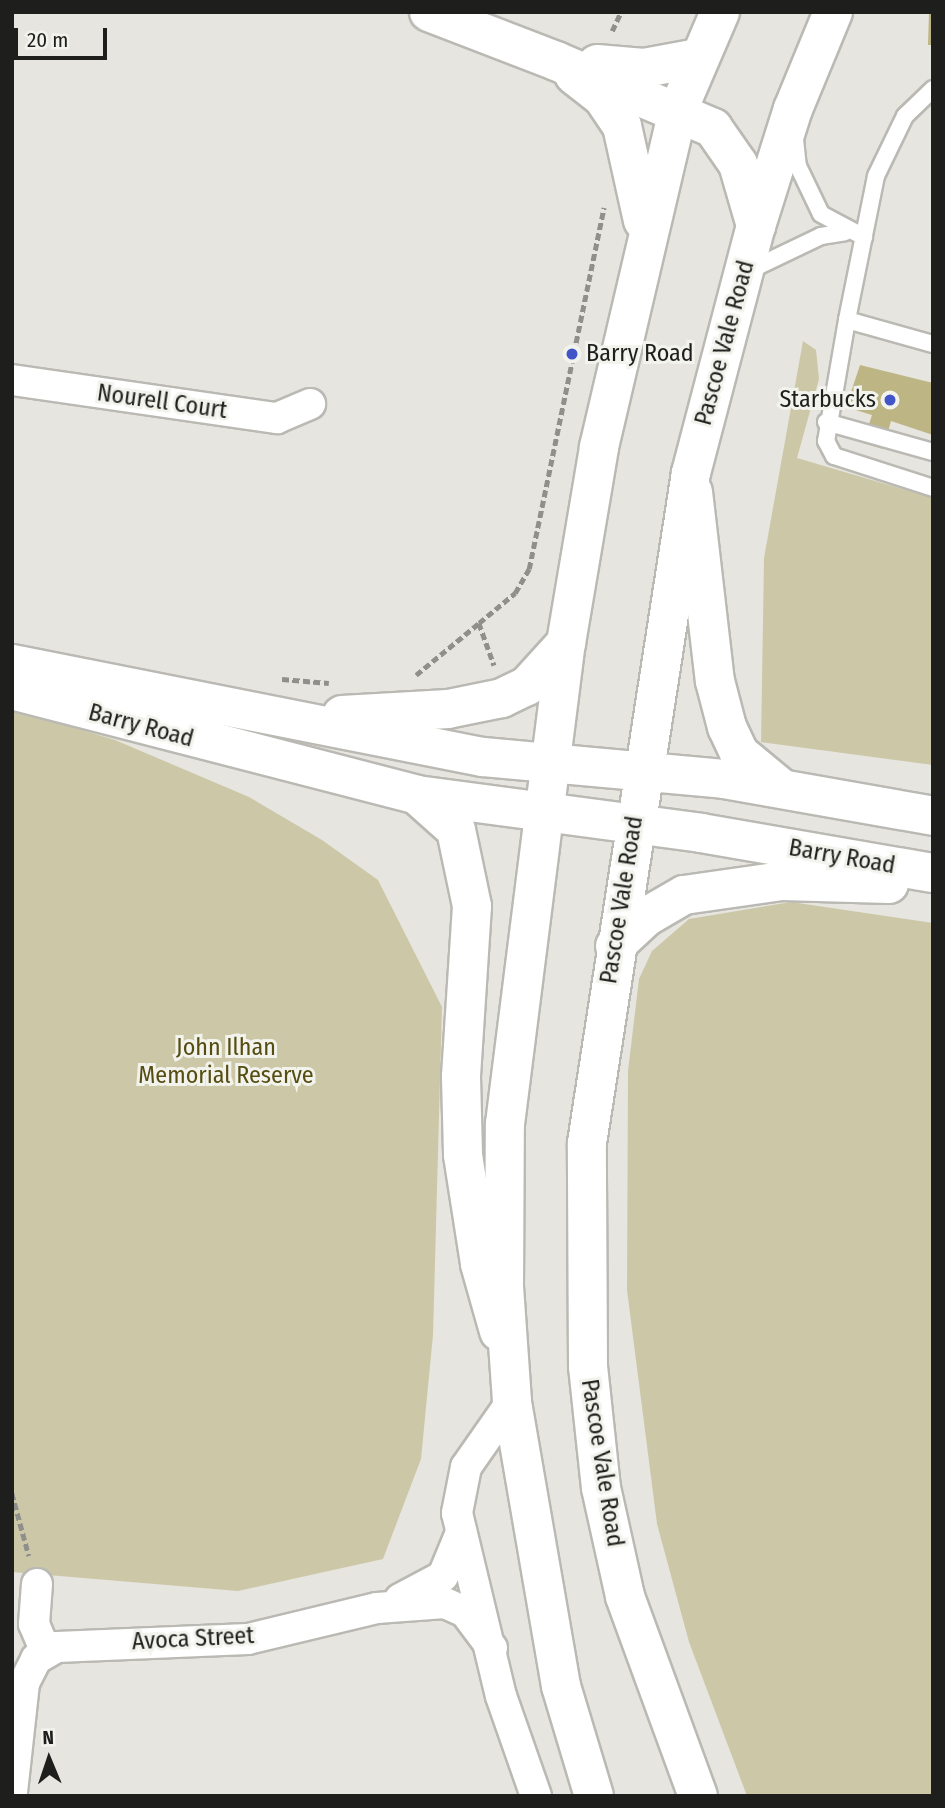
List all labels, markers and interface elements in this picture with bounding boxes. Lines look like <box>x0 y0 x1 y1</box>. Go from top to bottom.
scale bar <box>18 14 110 58</box>
text: 20 m <box>27 27 68 53</box>
street label: Pascoe Vale Road <box>689 257 761 429</box>
place label: Barry Road <box>586 340 694 368</box>
marker: Barry Road <box>564 346 580 362</box>
street label: Nourell Court <box>95 379 229 425</box>
place label: Starbucks <box>779 386 876 414</box>
marker: Starbucks <box>882 392 898 408</box>
street label: Barry Road <box>85 698 197 754</box>
street label: Pascoe Vale Road <box>595 814 649 986</box>
street label: Barry Road <box>786 833 898 881</box>
park label: John Ilhan Memorial Reserve <box>138 1034 314 1090</box>
street label: Pascoe Vale Road <box>575 1377 629 1549</box>
street label: Avoca Street <box>131 1621 255 1657</box>
north arrow <box>14 1724 84 1794</box>
text: N <box>42 1726 54 1749</box>

